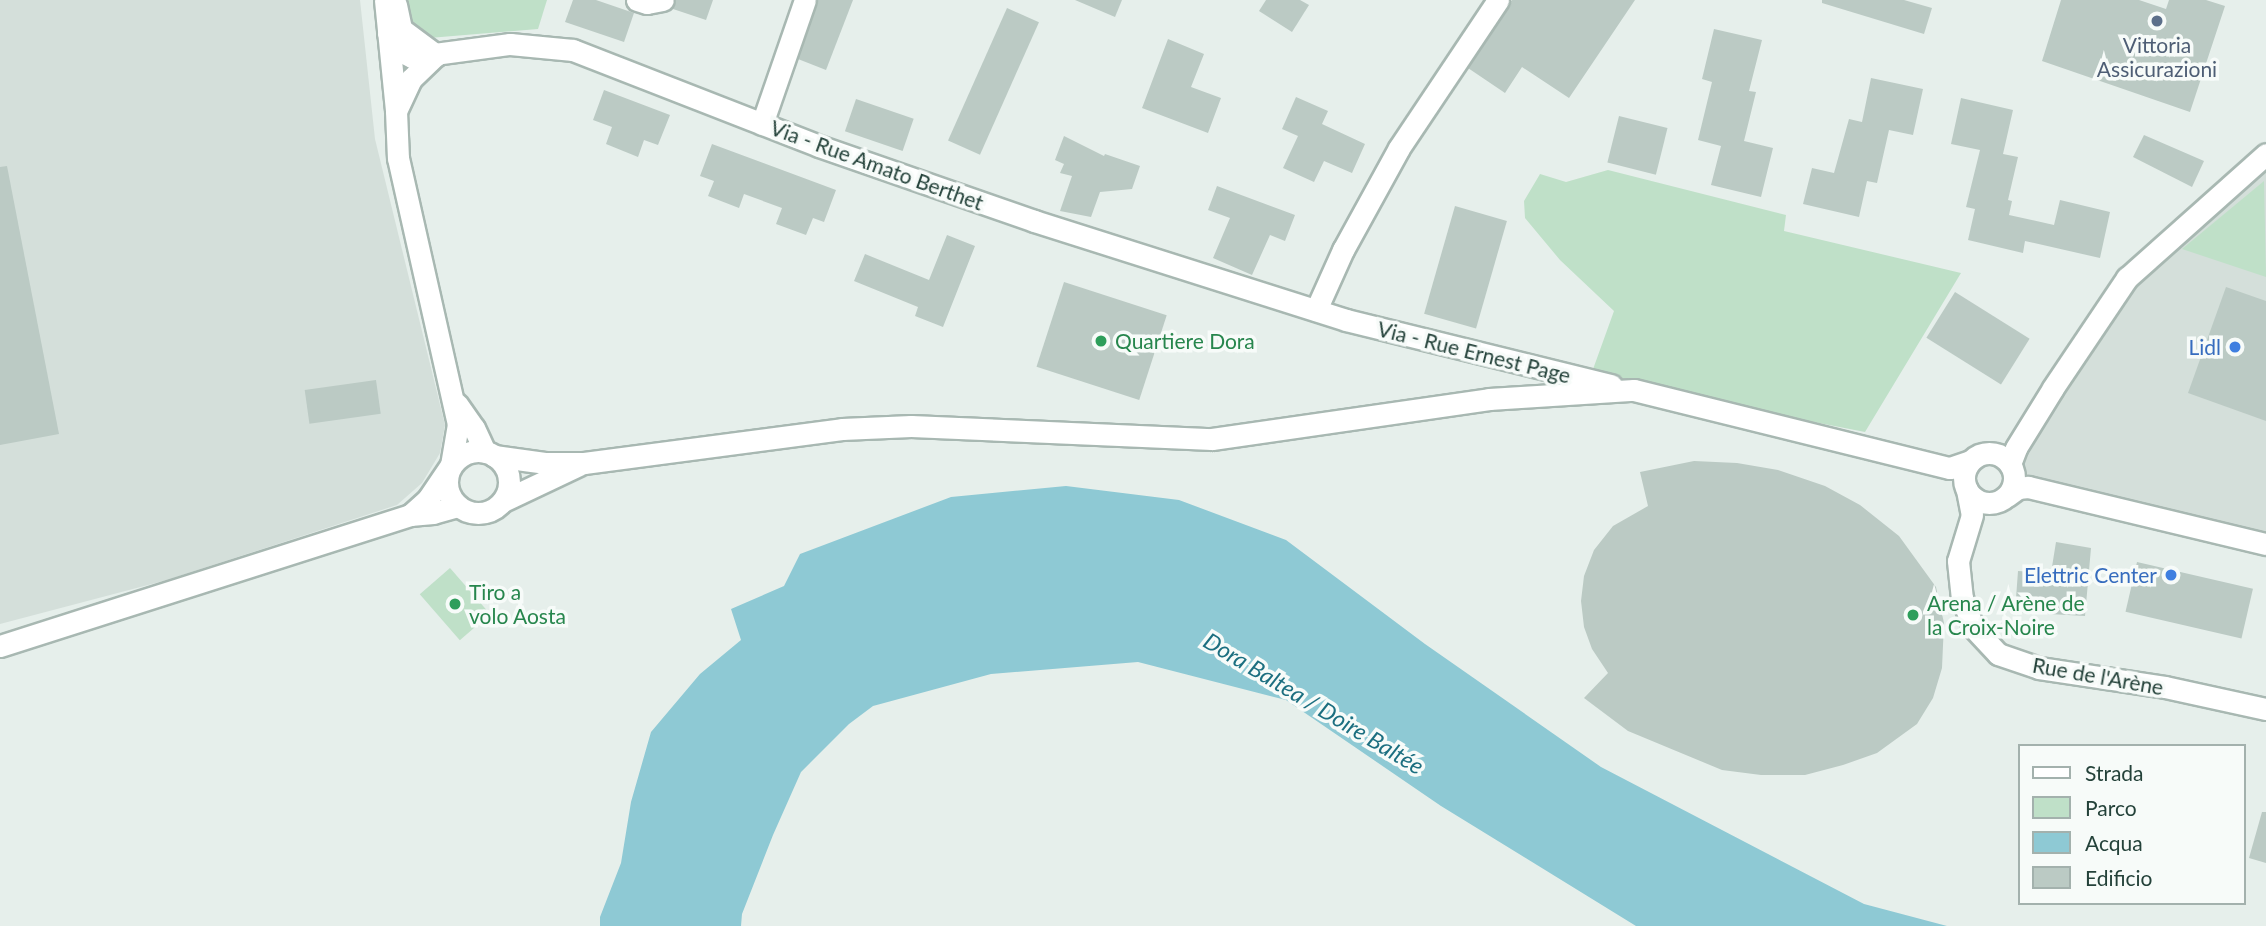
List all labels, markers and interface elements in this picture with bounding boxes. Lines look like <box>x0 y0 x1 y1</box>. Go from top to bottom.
marker: Vittoria Assicurazioni <box>2149 13 2165 29</box>
place label: Vittoria Assicurazioni <box>2097 32 2217 82</box>
street label: Via - Rue Amato Berthet <box>767 115 987 215</box>
street label: Via - Rue Ernest Page <box>1375 316 1573 388</box>
place label: Quartiere Dora <box>1115 328 1255 354</box>
marker: Quartiere Dora <box>1093 333 1109 349</box>
place label: Lidl <box>2188 334 2221 360</box>
marker: Lidl <box>2227 339 2243 355</box>
place label: Elettric Center <box>2024 562 2157 588</box>
marker: Elettric Center <box>2163 567 2179 583</box>
place label: Tiro a volo Aosta <box>469 579 567 629</box>
place label: Arena / Arène de la Croix-Noire <box>1927 590 2085 640</box>
marker: Tiro a volo Aosta <box>447 596 463 612</box>
marker: Arena / Arène de la Croix-Noire <box>1905 607 1921 623</box>
water label: Dora Baltea / Doire Baltée <box>1199 626 1429 780</box>
street label: Rue de l'Arène <box>2031 652 2165 700</box>
legend <box>2018 744 2245 905</box>
text: Strada <box>2085 760 2144 785</box>
text: Parco <box>2085 795 2137 820</box>
text: Acqua <box>2085 830 2143 855</box>
text: Edificio <box>2085 865 2152 890</box>

